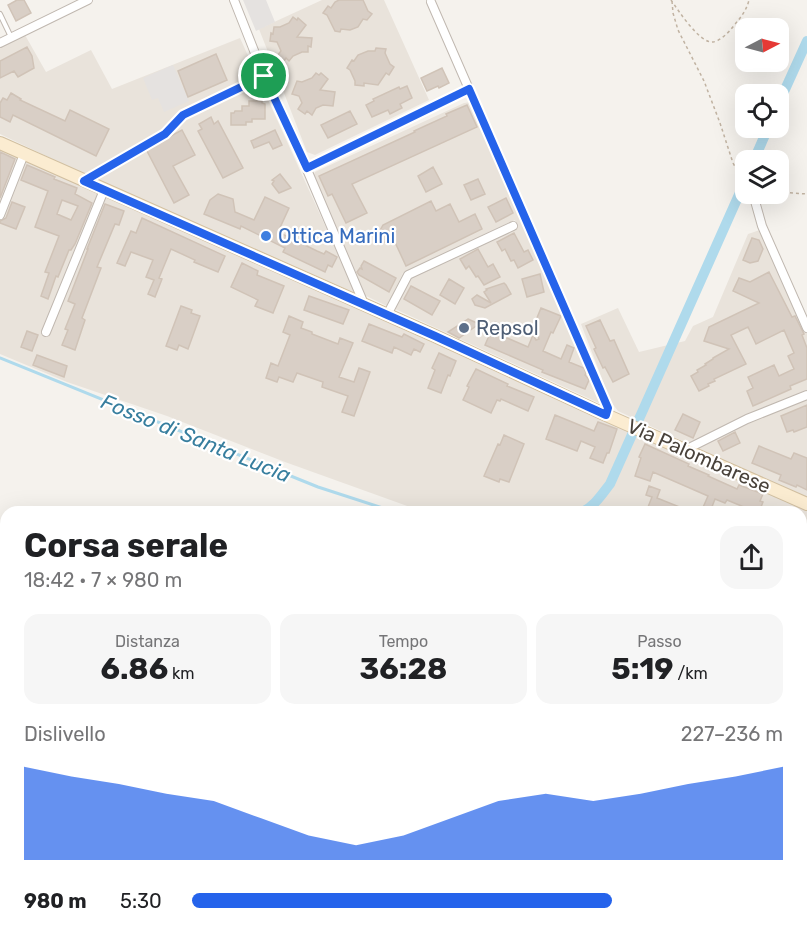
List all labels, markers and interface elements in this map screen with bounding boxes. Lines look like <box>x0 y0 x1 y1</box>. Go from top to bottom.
north arrow <box>735 18 789 72</box>
map controls <box>735 18 789 204</box>
pin <box>238 50 289 101</box>
icon: arrive <box>247 59 280 92</box>
button: locate <box>735 84 789 138</box>
button: layers <box>735 150 789 204</box>
place label: Ottica Marini <box>278 224 395 248</box>
marker: Ottica Marini <box>259 229 273 243</box>
place label: Repsol <box>476 316 539 340</box>
marker: Repsol <box>457 321 471 335</box>
water label: Fosso di Santa Lucia <box>98 389 294 487</box>
street label: Via Palombarese <box>624 414 774 498</box>
text: Corsa serale <box>24 526 228 565</box>
button: share <box>720 526 783 589</box>
text: 18:42 · 7 × 980 m <box>24 568 182 592</box>
text: Distanza <box>115 632 180 651</box>
text: Tempo <box>379 632 428 651</box>
text: Passo <box>637 632 682 651</box>
text: 6.86 <box>100 651 168 687</box>
text: 36:28 <box>360 651 447 687</box>
text: 5:19 <box>611 651 674 687</box>
text: km <box>168 664 195 683</box>
text: /km <box>674 664 708 683</box>
text: Dislivello <box>24 722 106 746</box>
text: 227–236 m <box>681 722 783 746</box>
text: 980 m <box>24 889 87 913</box>
text: 5:30 <box>120 889 162 913</box>

